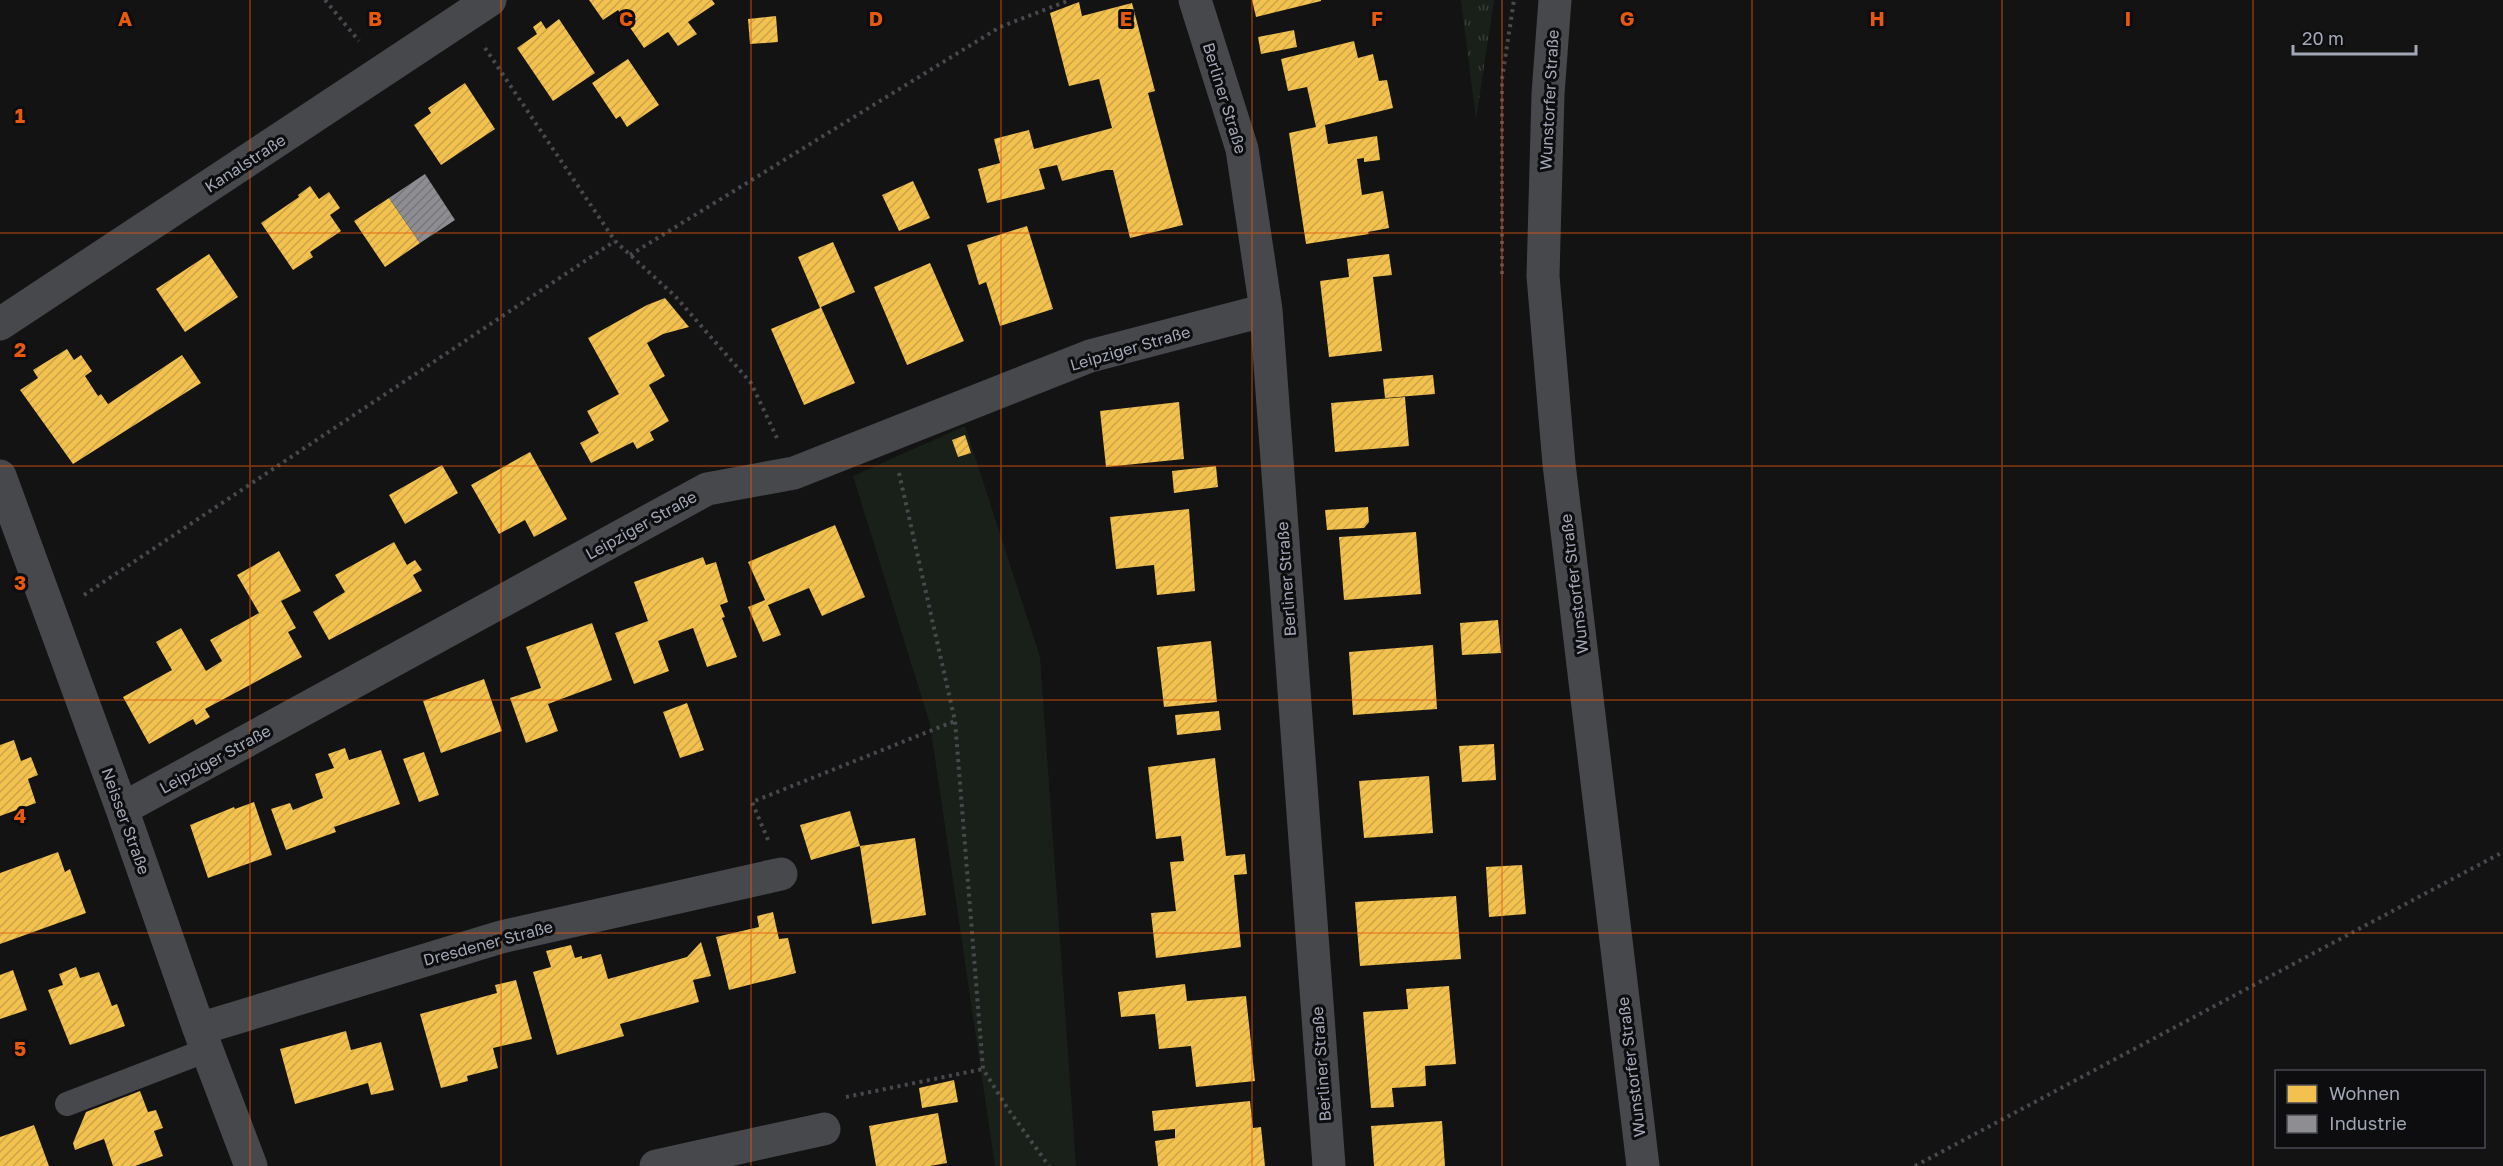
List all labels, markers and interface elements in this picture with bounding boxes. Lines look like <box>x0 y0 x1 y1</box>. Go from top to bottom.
text: A <box>118 6 132 30</box>
text: B <box>368 6 382 30</box>
text: C <box>619 6 633 30</box>
text: D <box>869 6 883 30</box>
text: E <box>1120 6 1132 30</box>
text: F <box>1371 6 1383 30</box>
text: G <box>1620 6 1634 30</box>
text: H <box>1869 6 1885 30</box>
text: I <box>2125 6 2131 30</box>
scale bar <box>2293 18 2416 56</box>
text: 20 m <box>2302 27 2344 49</box>
street label: Wunstorfer Straße <box>1535 29 1563 171</box>
street label: Berliner Straße <box>1199 40 1251 156</box>
text: 1 <box>15 103 25 127</box>
street label: Kanalstraße <box>201 129 289 197</box>
street label: Leipziger Straße <box>1068 321 1192 375</box>
text: 2 <box>14 337 26 361</box>
street label: Leipziger Straße <box>582 486 700 564</box>
street label: Wunstorfer Straße <box>1555 513 1593 655</box>
street label: Berliner Straße <box>1272 521 1300 637</box>
text: 3 <box>14 570 26 594</box>
street label: Leipziger Straße <box>156 720 274 798</box>
street label: Neisser Straße <box>97 765 155 877</box>
text: 4 <box>14 803 26 827</box>
street label: Dresdener Straße <box>421 916 555 970</box>
street label: Wunstorfer Straße <box>1612 996 1650 1138</box>
street label: Berliner Straße <box>1307 1006 1335 1122</box>
text: 5 <box>14 1036 26 1060</box>
legend <box>2275 1070 2485 1148</box>
text: Wohnen <box>2329 1082 2400 1104</box>
text: Industrie <box>2329 1112 2407 1134</box>

